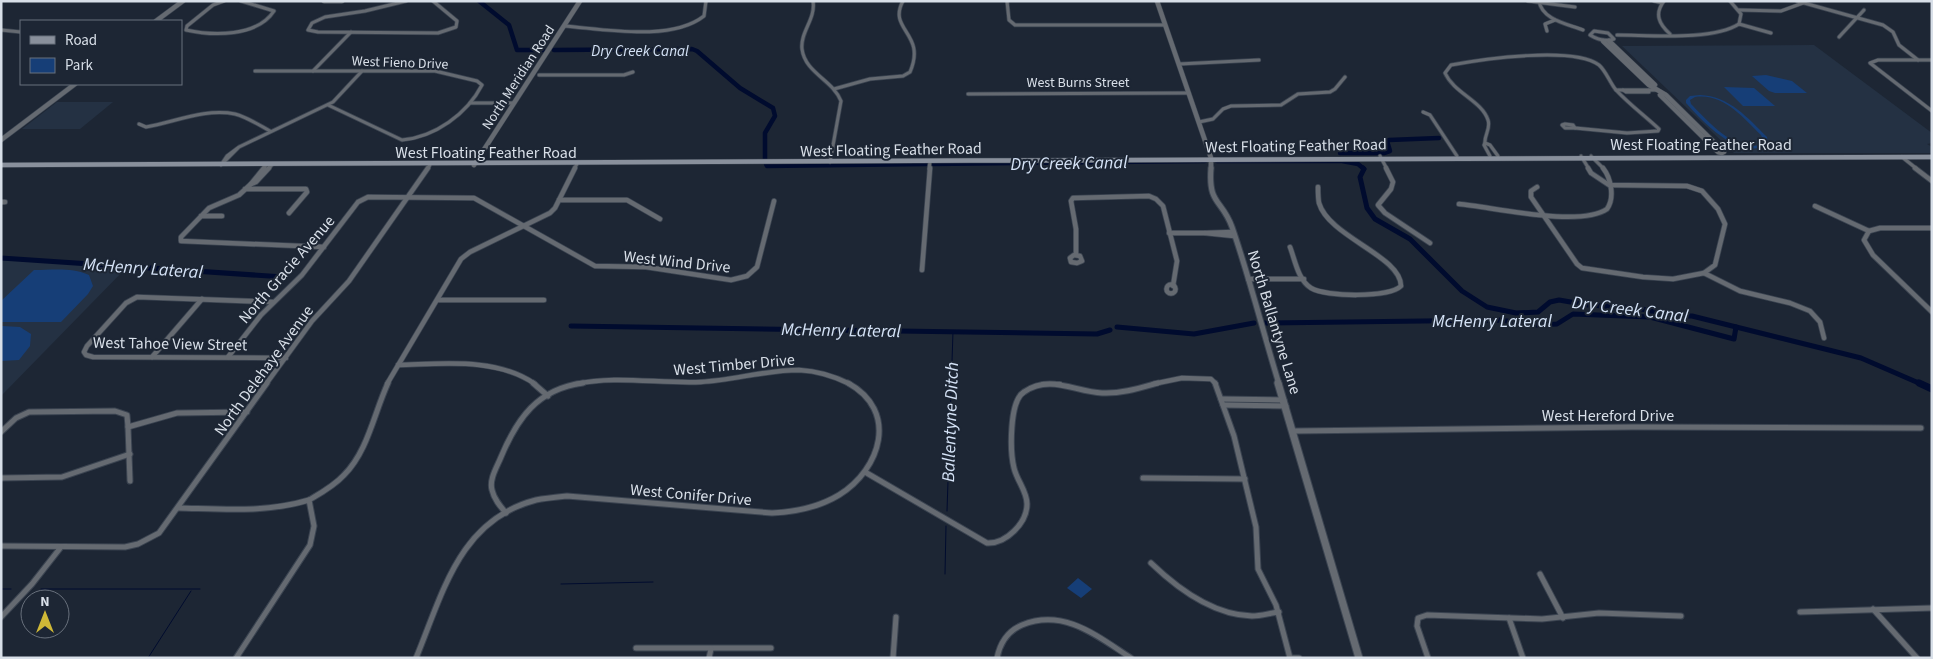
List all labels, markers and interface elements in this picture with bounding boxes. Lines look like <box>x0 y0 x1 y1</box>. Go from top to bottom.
legend <box>20 20 182 85</box>
street label: North Meridian Road <box>478 21 560 134</box>
text: Road <box>65 30 97 51</box>
water label: Dry Creek Canal <box>591 41 689 62</box>
street label: West Fieno Drive <box>351 51 449 75</box>
text: Park <box>65 55 94 76</box>
street label: West Burns Street <box>1026 73 1130 93</box>
street label: West Floating Feather Road <box>1205 133 1387 159</box>
street label: West Floating Feather Road <box>1610 134 1792 156</box>
street label: West Floating Feather Road <box>800 137 982 163</box>
street label: West Floating Feather Road <box>395 142 577 164</box>
water label: Dry Creek Canal <box>1010 150 1128 177</box>
street label: North Gracie Avenue <box>234 211 340 328</box>
street label: West Wind Drive <box>622 245 732 279</box>
street label: North Ballantyne Lane <box>1242 248 1306 397</box>
water label: McHenry Lateral <box>82 252 204 285</box>
water label: Dry Creek Canal <box>1570 290 1690 329</box>
street label: North Delehaye Avenue <box>209 301 319 440</box>
water label: McHenry Lateral <box>1432 309 1552 334</box>
water label: McHenry Lateral <box>781 317 902 344</box>
street label: West Tahoe View Street <box>93 332 248 356</box>
street label: West Timber Drive <box>673 349 796 381</box>
water label: Ballentyne Ditch <box>936 361 965 483</box>
street label: West Hereford Drive <box>1542 405 1674 427</box>
street label: West Conifer Drive <box>629 479 753 511</box>
north arrow <box>20 589 70 639</box>
text: N <box>40 592 50 612</box>

